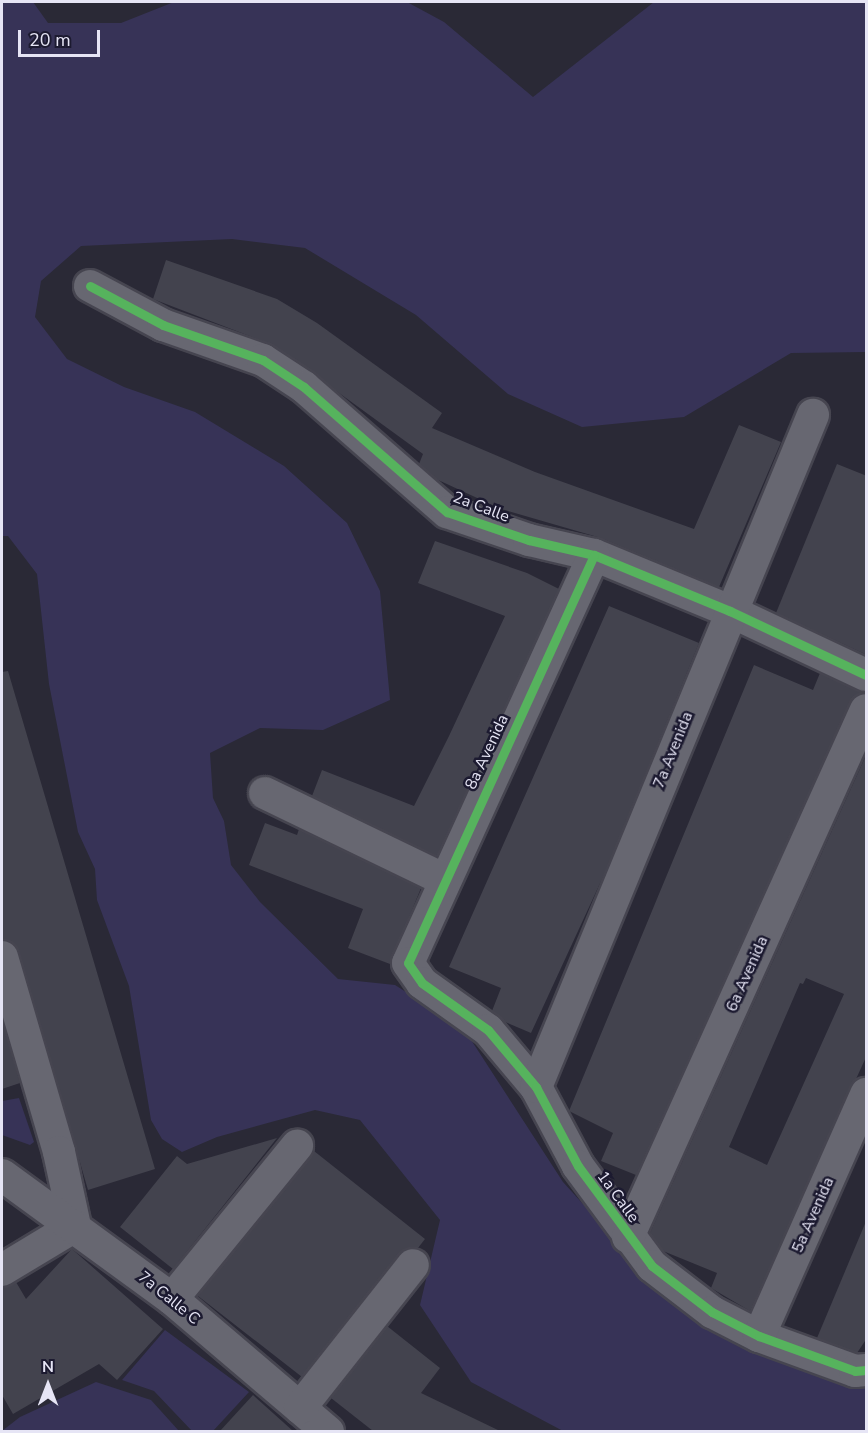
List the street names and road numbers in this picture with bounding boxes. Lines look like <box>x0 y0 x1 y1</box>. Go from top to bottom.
street label: 2a Calle <box>450 487 512 527</box>
street label: 7a Avenida <box>649 709 697 791</box>
street label: 8a Avenida <box>461 711 513 793</box>
street label: 6a Avenida <box>722 933 772 1015</box>
street label: 1a Calle <box>593 1167 643 1227</box>
street label: 5a Avenida <box>788 1174 838 1256</box>
street label: 7a Calle C <box>134 1267 204 1329</box>

